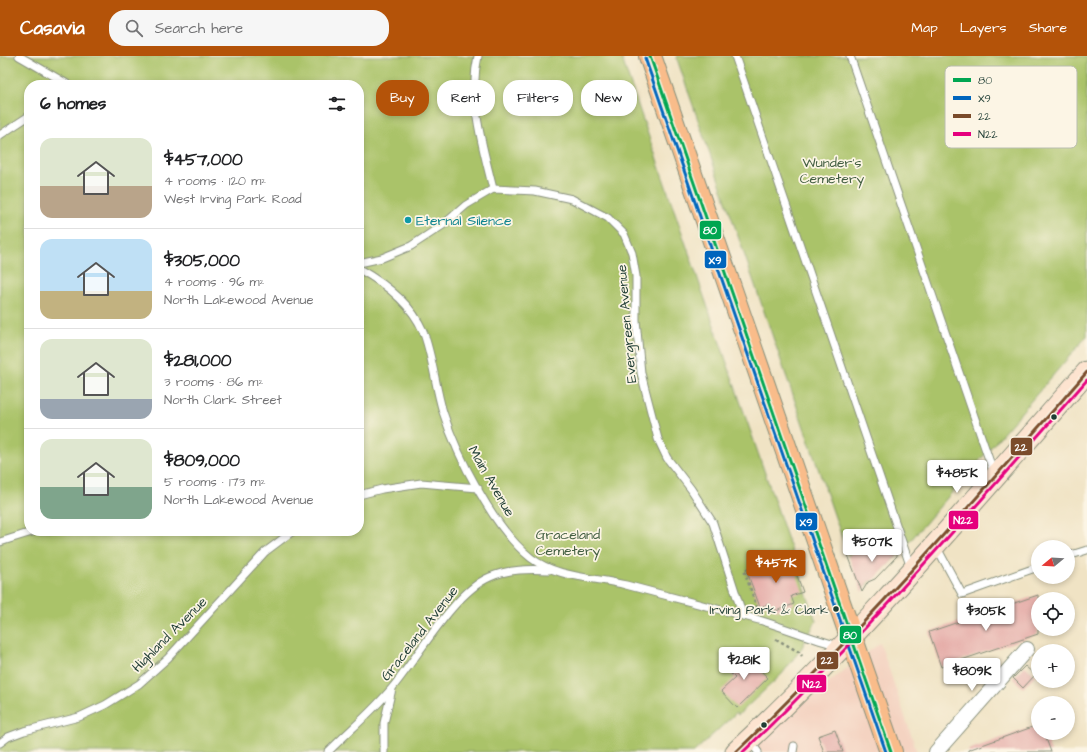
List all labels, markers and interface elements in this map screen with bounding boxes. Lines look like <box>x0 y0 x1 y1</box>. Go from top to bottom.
search box <box>109 10 389 46</box>
text: Casavia <box>20 15 85 42</box>
icon: search <box>123 17 145 39</box>
text: Search here <box>155 18 243 39</box>
text: Map <box>911 18 938 38</box>
text: Layers <box>960 18 1007 38</box>
text: Share <box>1029 18 1067 38</box>
legend <box>945 66 1077 148</box>
text: 80 <box>978 73 992 88</box>
chip: Buy <box>376 80 429 116</box>
chip: Rent <box>437 80 495 116</box>
chip: Filters <box>503 80 573 116</box>
chip: New <box>581 80 637 116</box>
text: X9 <box>978 91 991 106</box>
text: 6 homes <box>40 92 106 116</box>
icon: filters <box>326 93 348 115</box>
text: 22 <box>978 109 991 124</box>
text: N22 <box>978 127 998 142</box>
text: $457,000 <box>164 148 243 172</box>
park label: Wunder's Cemetery <box>800 153 865 189</box>
icon: home <box>72 154 120 202</box>
text: 4 rooms · 120 m² <box>164 172 266 190</box>
text: West Irving Park Road <box>164 190 302 208</box>
place label: Eternal Silence <box>416 211 512 231</box>
marker: Eternal Silence <box>403 215 413 225</box>
line badge: 80 <box>699 220 722 240</box>
text: 80 <box>703 223 717 238</box>
text: $305,000 <box>164 249 240 273</box>
line badge: X9 <box>704 250 727 269</box>
text: X9 <box>709 253 721 268</box>
icon: home <box>72 255 120 303</box>
street label: Evergreen Avenue <box>612 263 642 384</box>
text: 4 rooms · 96 m² <box>164 273 264 291</box>
text: North Lakewood Avenue <box>164 291 313 309</box>
text: $281,000 <box>164 349 232 373</box>
icon: home <box>72 355 120 403</box>
text: 3 rooms · 86 m² <box>164 373 263 391</box>
text: North Clark Street <box>164 391 282 409</box>
unlabelled marker <box>1049 412 1059 422</box>
line badge: 22 <box>1010 437 1033 456</box>
text: 22 <box>1014 440 1028 455</box>
street label: Main Avenue <box>463 442 520 521</box>
text: $809,000 <box>164 449 240 473</box>
icon: home <box>72 455 120 503</box>
pin: $485K <box>929 460 985 494</box>
text: $485K <box>936 464 978 482</box>
text: 5 rooms · 173 m² <box>164 473 266 491</box>
text: North Lakewood Avenue <box>164 491 313 509</box>
line badge: N22 <box>948 510 979 530</box>
line badge: X9 <box>795 512 818 531</box>
text: N22 <box>953 513 973 528</box>
text: X9 <box>800 515 812 530</box>
park label: Graceland Cemetery <box>536 525 601 561</box>
pin: $507K <box>844 529 900 563</box>
text: $507K <box>852 533 892 551</box>
north arrow <box>1031 540 1075 584</box>
map controls <box>1031 540 1075 740</box>
pin: $457K <box>748 550 804 584</box>
text: $457K <box>755 554 797 572</box>
street label: Graceland Avenue <box>376 582 464 685</box>
street label: Highland Avenue <box>128 592 212 677</box>
button: locate <box>1031 592 1075 636</box>
pin: $305K <box>958 598 1014 632</box>
place label: Irving Park & Clark <box>710 601 828 620</box>
text: $305K <box>966 602 1006 620</box>
marker: Irving Park & Clark <box>831 604 841 614</box>
line badge: 80 <box>839 625 862 644</box>
text: 80 <box>843 628 857 643</box>
button: + <box>1031 644 1075 688</box>
pin: $281K <box>716 647 772 681</box>
text: $281K <box>728 651 760 669</box>
line badge: 22 <box>816 651 839 670</box>
text: 22 <box>820 653 834 668</box>
pin: $809K <box>944 658 1000 692</box>
text: $809K <box>952 662 992 680</box>
line badge: N22 <box>796 674 827 693</box>
text: N22 <box>802 677 822 692</box>
button: − <box>1031 696 1075 740</box>
unlabelled marker <box>759 720 769 730</box>

